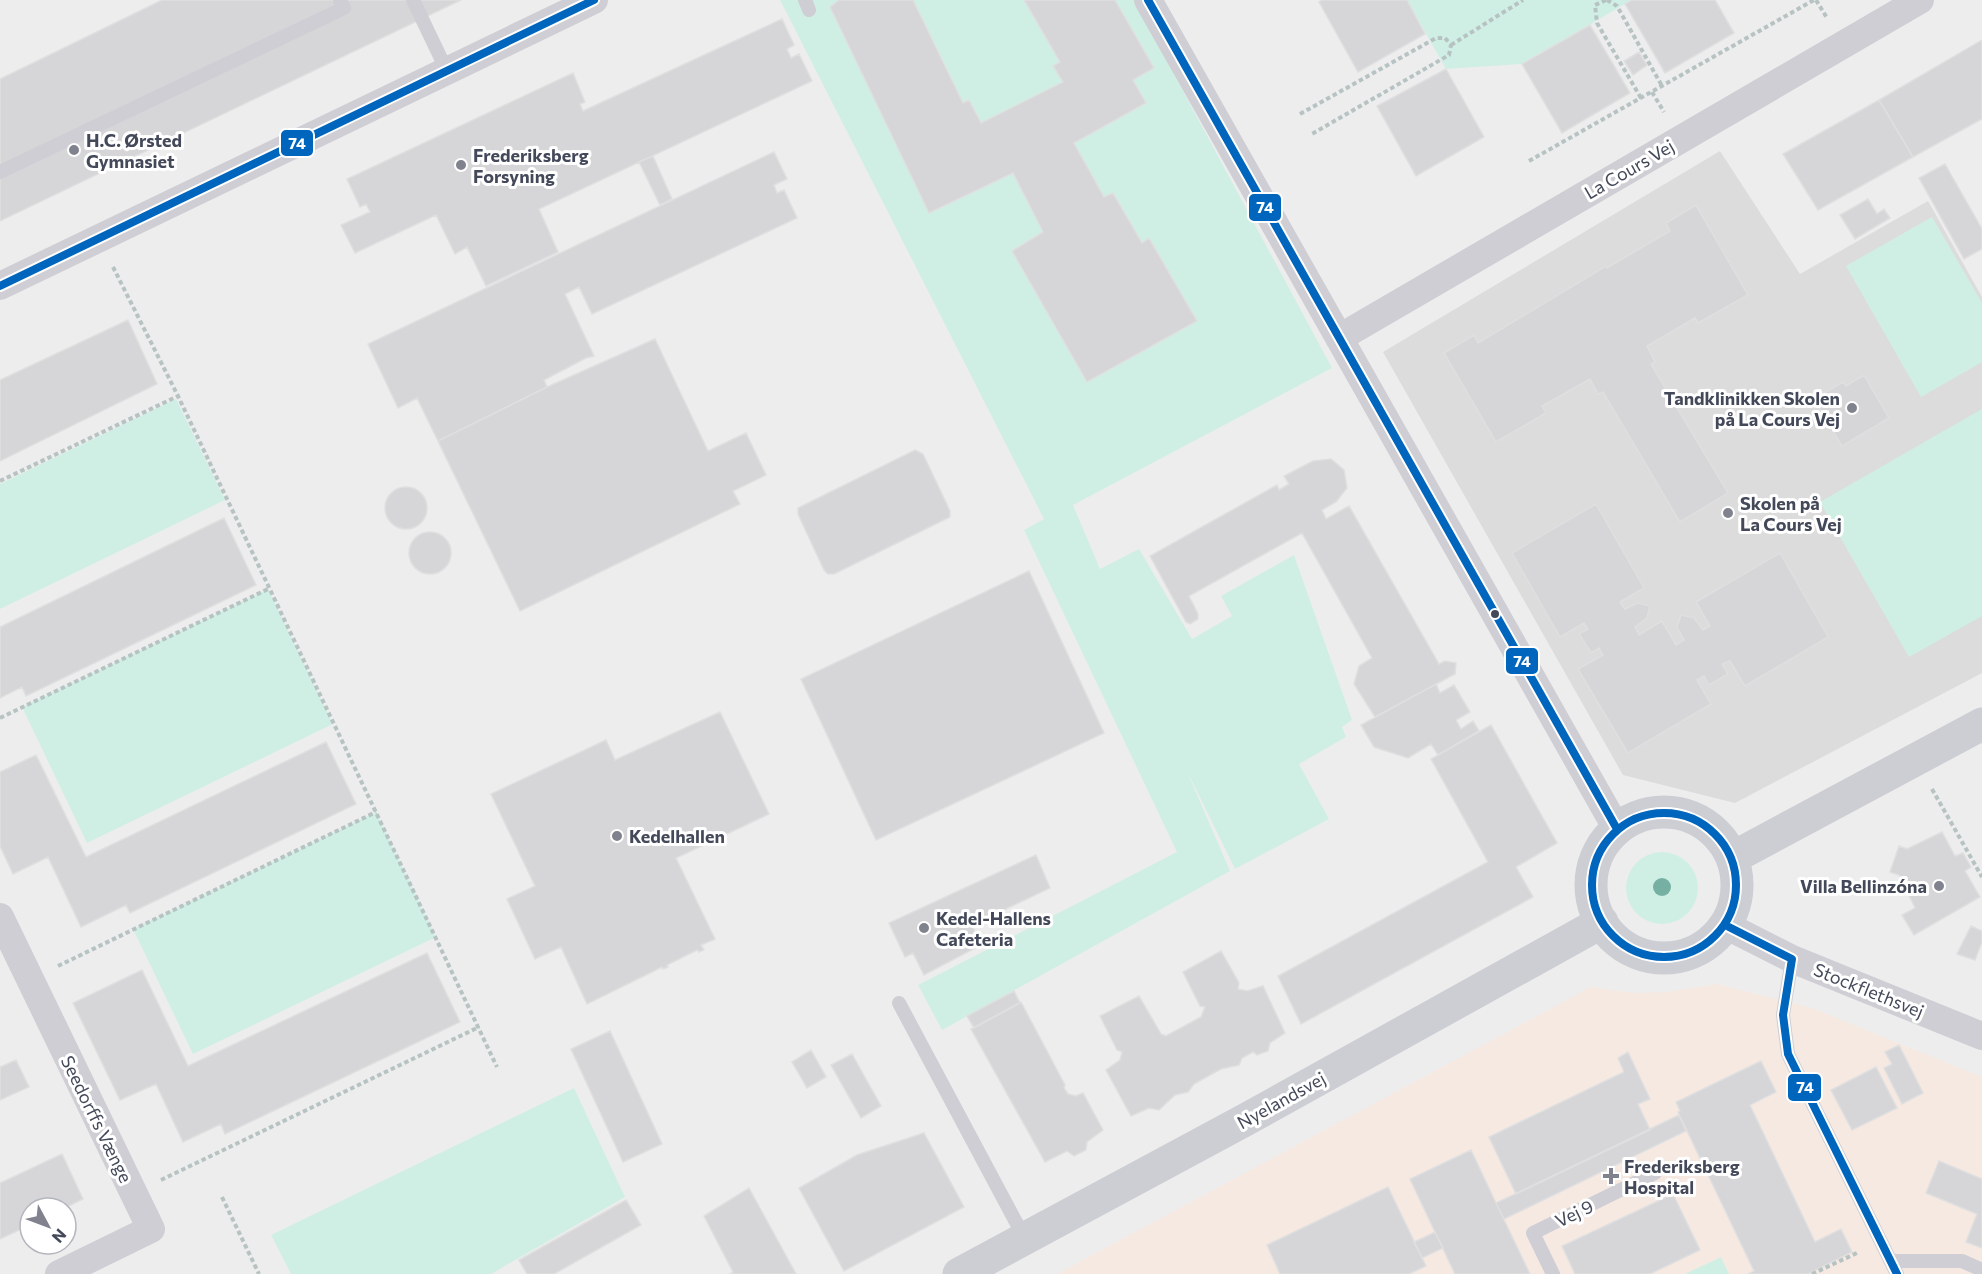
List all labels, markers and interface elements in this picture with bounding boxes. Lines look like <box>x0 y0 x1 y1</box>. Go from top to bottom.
place label: H.C. Ørsted Gymnasiet <box>86 129 182 172</box>
line badge: 74 <box>280 129 314 157</box>
text: 74 <box>288 133 306 152</box>
street label: La Cours Vej <box>1580 134 1678 204</box>
marker: H.C. Ørsted Gymnasiet <box>67 143 81 157</box>
place label: Frederiksberg Forsyning <box>473 144 589 187</box>
marker: Frederiksberg Forsyning <box>454 158 468 172</box>
line badge: 74 <box>1248 193 1282 222</box>
text: 74 <box>1256 197 1274 216</box>
place label: Tandklinikken Skolen på La Cours Vej <box>1664 387 1840 430</box>
marker: Tandklinikken Skolen på La Cours Vej <box>1845 401 1859 415</box>
place label: Skolen på La Cours Vej <box>1740 492 1842 535</box>
marker: Skolen på La Cours Vej <box>1721 506 1735 520</box>
unlabelled marker <box>1489 608 1501 620</box>
line badge: 74 <box>1505 647 1539 675</box>
text: 74 <box>1513 651 1531 670</box>
place label: Kedelhallen <box>629 825 725 847</box>
marker: Kedelhallen <box>610 829 624 843</box>
place label: Villa Bellinzóna <box>1800 875 1927 897</box>
marker: Villa Bellinzóna <box>1932 879 1946 893</box>
place label: Kedel-Hallens Cafeteria <box>936 907 1051 950</box>
marker: Kedel-Hallens Cafeteria <box>917 921 931 935</box>
street label: Stockflethsvej <box>1811 958 1927 1022</box>
street label: Seedorffs Vænge <box>57 1052 137 1186</box>
street label: Nyelandsvej <box>1233 1067 1329 1133</box>
line badge: 74 <box>1787 1073 1822 1102</box>
text: 74 <box>1796 1077 1814 1096</box>
place label: Frederiksberg Hospital <box>1624 1155 1740 1198</box>
marker: Frederiksberg Hospital <box>1602 1167 1620 1185</box>
street label: Vej 9 <box>1551 1194 1597 1232</box>
north arrow <box>18 1196 78 1256</box>
text: N <box>49 1225 71 1247</box>

